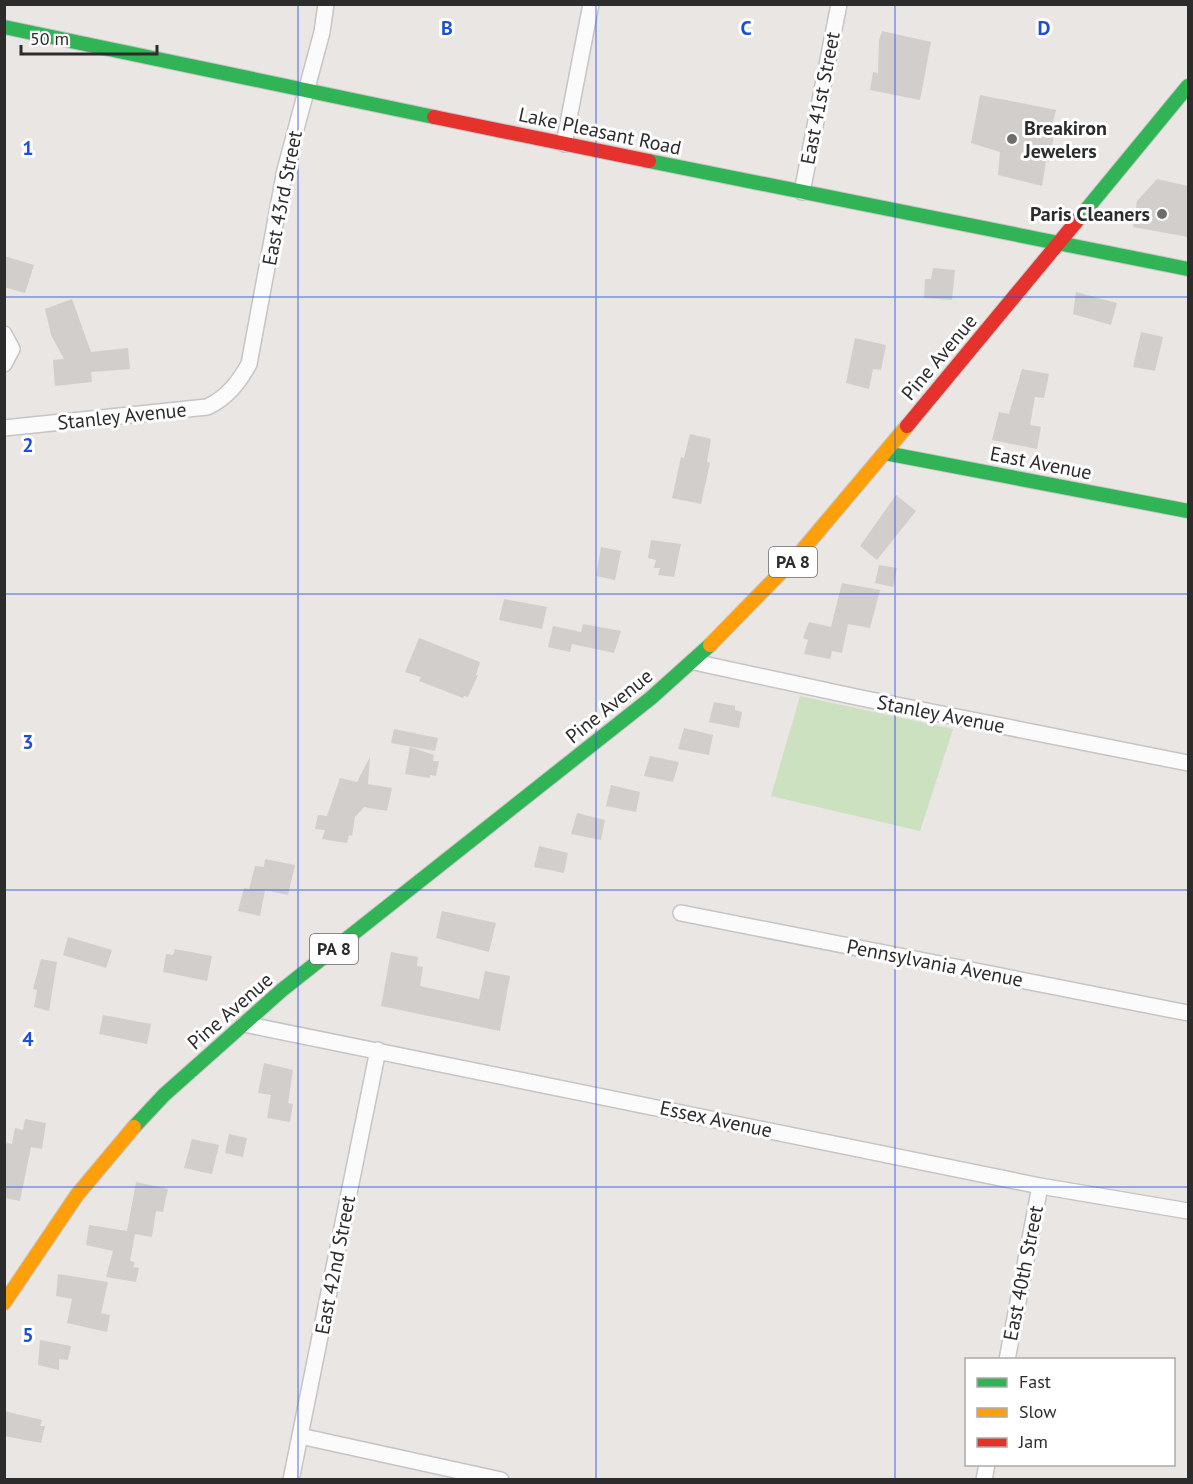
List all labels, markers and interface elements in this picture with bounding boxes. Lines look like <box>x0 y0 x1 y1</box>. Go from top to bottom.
text: B <box>441 15 453 41</box>
text: C <box>740 15 752 41</box>
text: D <box>1038 15 1051 41</box>
scale bar <box>21 18 158 56</box>
text: 50 m <box>30 27 69 50</box>
street label: East 41st Street <box>794 29 846 167</box>
street label: Lake Pleasant Road <box>516 101 684 161</box>
place label: Breakiron Jewelers <box>1023 115 1107 164</box>
street label: East 43rd Street <box>256 128 308 268</box>
marker: Breakiron Jewelers <box>1005 132 1019 146</box>
text: 1 <box>22 135 34 161</box>
place label: Paris Cleaners <box>1030 201 1150 227</box>
marker: Paris Cleaners <box>1155 207 1169 221</box>
street label: Pine Avenue <box>895 308 983 406</box>
street label: Stanley Avenue <box>56 396 188 436</box>
text: 2 <box>22 432 34 458</box>
street label: East Avenue <box>988 440 1094 486</box>
road number: PA 8 <box>769 547 817 577</box>
street label: Pine Avenue <box>560 663 658 749</box>
street label: Stanley Avenue <box>875 689 1007 739</box>
text: 3 <box>22 729 34 755</box>
street label: Pennsylvania Avenue <box>845 933 1025 993</box>
road number: PA 8 <box>310 934 358 964</box>
street label: Pine Avenue <box>182 967 278 1055</box>
text: 4 <box>22 1026 34 1052</box>
street label: Essex Avenue <box>657 1094 775 1144</box>
street label: East 42nd Street <box>309 1193 361 1337</box>
street label: East 40th Street <box>997 1203 1049 1343</box>
text: 5 <box>22 1322 34 1348</box>
legend <box>965 1358 1175 1466</box>
text: Fast <box>1019 1370 1051 1393</box>
text: Slow <box>1019 1400 1057 1423</box>
text: Jam <box>1018 1430 1048 1453</box>

